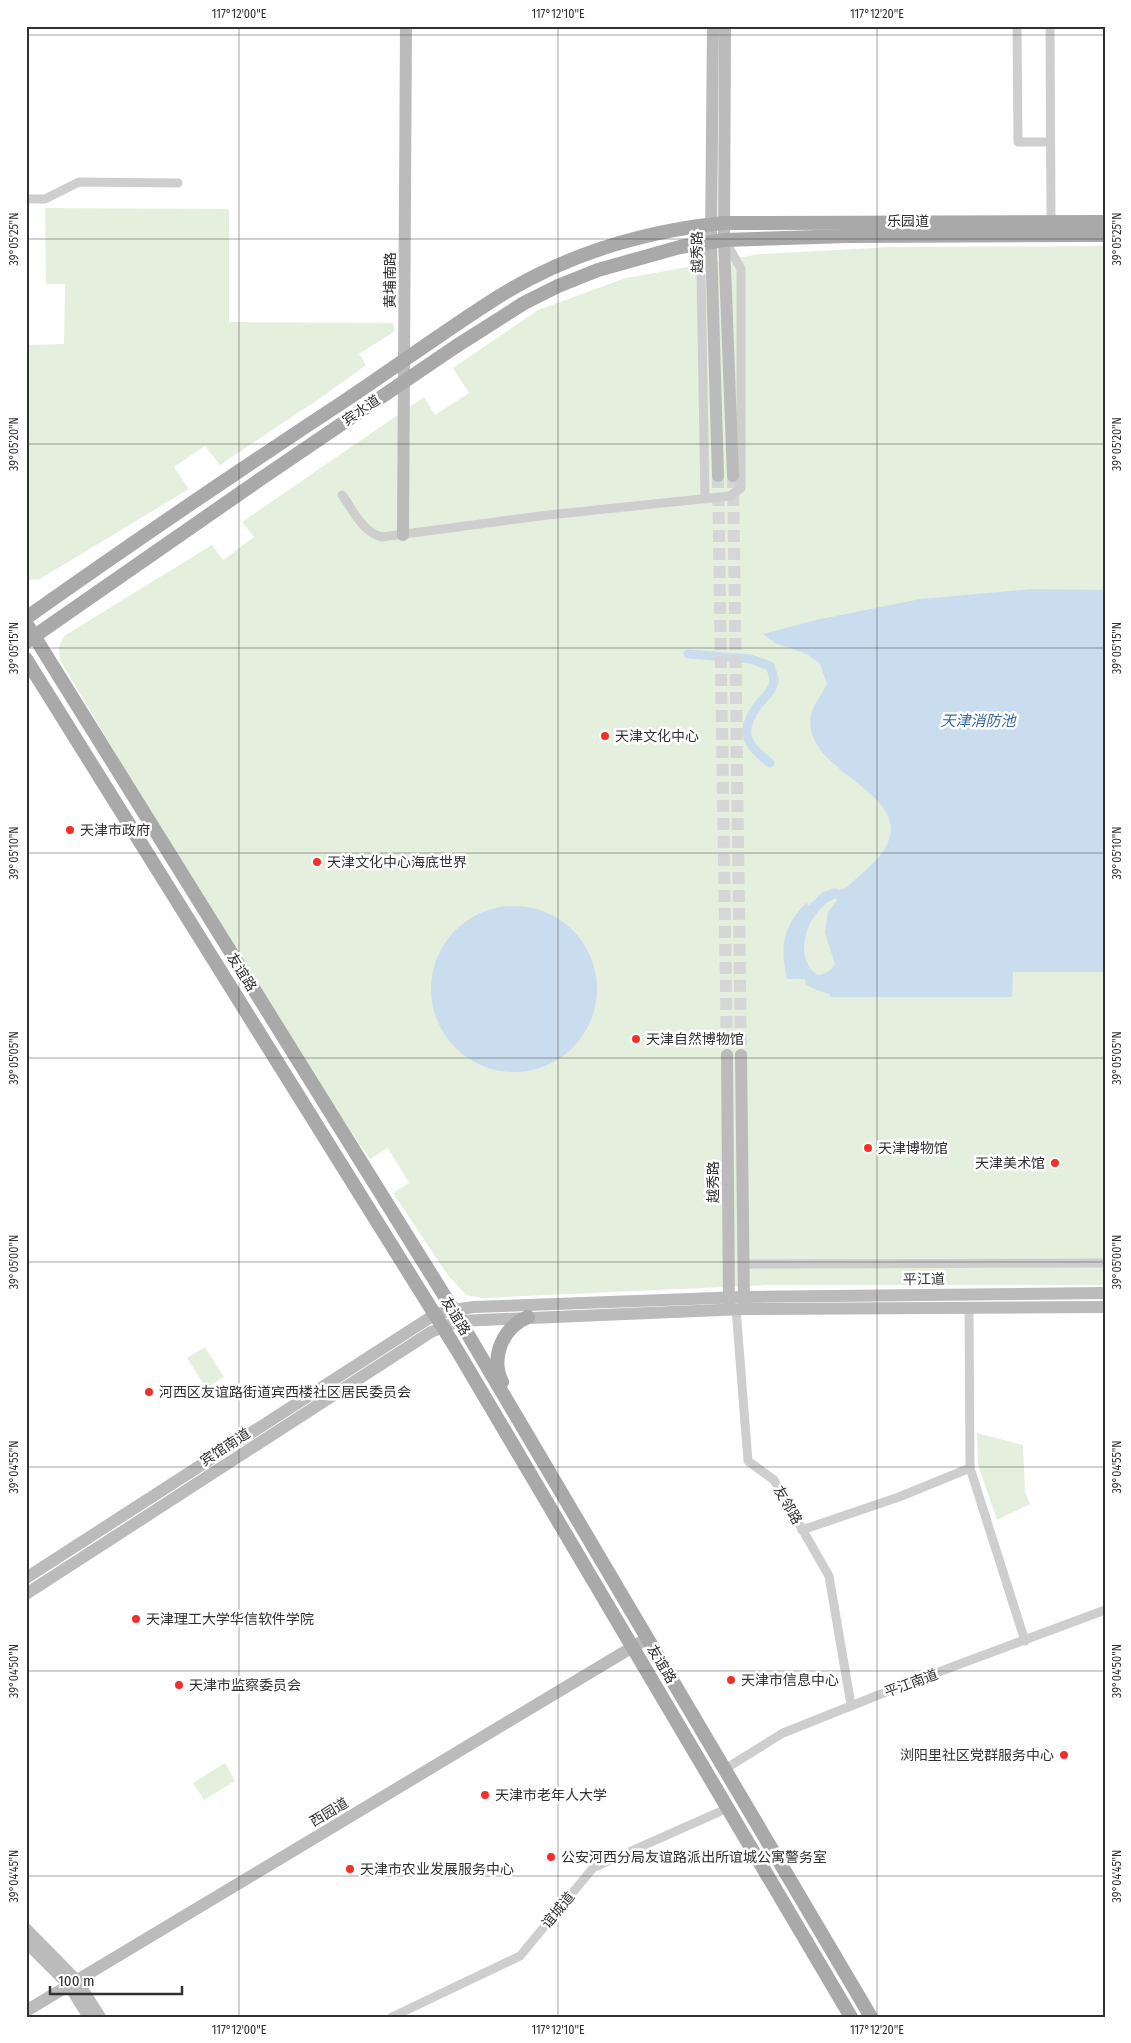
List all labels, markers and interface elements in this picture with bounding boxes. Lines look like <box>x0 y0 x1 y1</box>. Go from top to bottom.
text: 117°12'00"E <box>212 7 267 21</box>
text: 117°12'10"E <box>531 7 585 21</box>
text: 117°12'20"E <box>850 7 904 21</box>
text: 39°05'25"N <box>7 213 21 265</box>
street label: 乐园道 <box>887 213 929 230</box>
text: 39°05'25"N <box>1110 213 1124 265</box>
street label: 越秀路 <box>689 231 706 273</box>
street label: 黄埔南路 <box>382 252 399 308</box>
street label: 宾水道 <box>339 392 383 429</box>
text: 39°05'20"N <box>7 417 21 471</box>
text: 39°05'20"N <box>1110 417 1124 471</box>
text: 39°05'15"N <box>7 622 21 674</box>
text: 39°05'15"N <box>1110 622 1124 674</box>
water label: 天津消防池 <box>940 712 1017 730</box>
place label: 天津文化中心 <box>615 728 699 745</box>
marker: 天津文化中心 <box>599 730 611 742</box>
place label: 天津市政府 <box>80 822 150 839</box>
marker: 天津市政府 <box>64 824 76 836</box>
text: 39°05'10"N <box>7 826 21 880</box>
text: 39°05'10"N <box>1110 826 1124 880</box>
place label: 天津文化中心海底世界 <box>327 854 467 871</box>
marker: 天津文化中心海底世界 <box>311 856 323 868</box>
street label: 友谊路 <box>223 950 260 995</box>
text: 39°05'05"N <box>7 1031 21 1085</box>
place label: 天津自然博物馆 <box>646 1031 744 1048</box>
text: 39°05'05"N <box>1110 1031 1124 1085</box>
marker: 天津自然博物馆 <box>630 1033 642 1045</box>
place label: 天津博物馆 <box>878 1140 948 1157</box>
marker: 天津博物馆 <box>862 1142 874 1154</box>
place label: 天津美术馆 <box>975 1155 1045 1172</box>
marker: 天津美术馆 <box>1049 1157 1061 1169</box>
street label: 越秀路 <box>705 1161 722 1203</box>
text: 39°05'00"N <box>7 1235 21 1289</box>
text: 39°05'00"N <box>1110 1235 1124 1289</box>
street label: 平江道 <box>903 1271 945 1288</box>
street label: 友谊路 <box>437 1294 474 1339</box>
place label: 河西区友谊路街道宾西楼社区居民委员会 <box>159 1384 411 1401</box>
marker: 河西区友谊路街道宾西楼社区居民委员会 <box>143 1386 155 1398</box>
street label: 宾馆南道 <box>197 1425 253 1470</box>
text: 39°04'55"N <box>7 1440 21 1494</box>
text: 39°04'55"N <box>1110 1440 1124 1494</box>
street label: 友邻路 <box>770 1483 805 1528</box>
place label: 天津理工大学华信软件学院 <box>146 1611 314 1628</box>
marker: 天津理工大学华信软件学院 <box>130 1613 142 1625</box>
street label: 友谊路 <box>643 1642 680 1687</box>
text: 39°04'50"N <box>7 1644 21 1698</box>
text: 39°04'50"N <box>1110 1644 1124 1698</box>
street label: 平江南道 <box>882 1666 940 1701</box>
place label: 天津市信息中心 <box>741 1672 839 1689</box>
marker: 天津市信息中心 <box>725 1674 737 1686</box>
place label: 天津市监察委员会 <box>189 1677 301 1694</box>
marker: 天津市监察委员会 <box>173 1679 185 1691</box>
place label: 浏阳里社区党群服务中心 <box>900 1747 1054 1764</box>
marker: 浏阳里社区党群服务中心 <box>1058 1749 1070 1761</box>
place label: 天津市老年人大学 <box>495 1787 607 1804</box>
marker: 天津市老年人大学 <box>479 1789 491 1801</box>
street label: 西园道 <box>307 1794 352 1831</box>
place label: 公安河西分局友谊路派出所谊城公寓警务室 <box>561 1849 827 1866</box>
text: 39°04'45"N <box>7 1850 21 1902</box>
text: 39°04'45"N <box>1110 1850 1124 1902</box>
marker: 公安河西分局友谊路派出所谊城公寓警务室 <box>545 1851 557 1863</box>
place label: 天津市农业发展服务中心 <box>360 1861 514 1878</box>
marker: 天津市农业发展服务中心 <box>344 1863 356 1875</box>
street label: 谊城道 <box>538 1889 578 1932</box>
scale bar <box>50 1963 182 1995</box>
text: 100 m <box>58 1972 95 1990</box>
text: 117°12'00"E <box>212 2023 267 2037</box>
text: 117°12'10"E <box>531 2023 585 2037</box>
text: 117°12'20"E <box>850 2023 904 2037</box>

